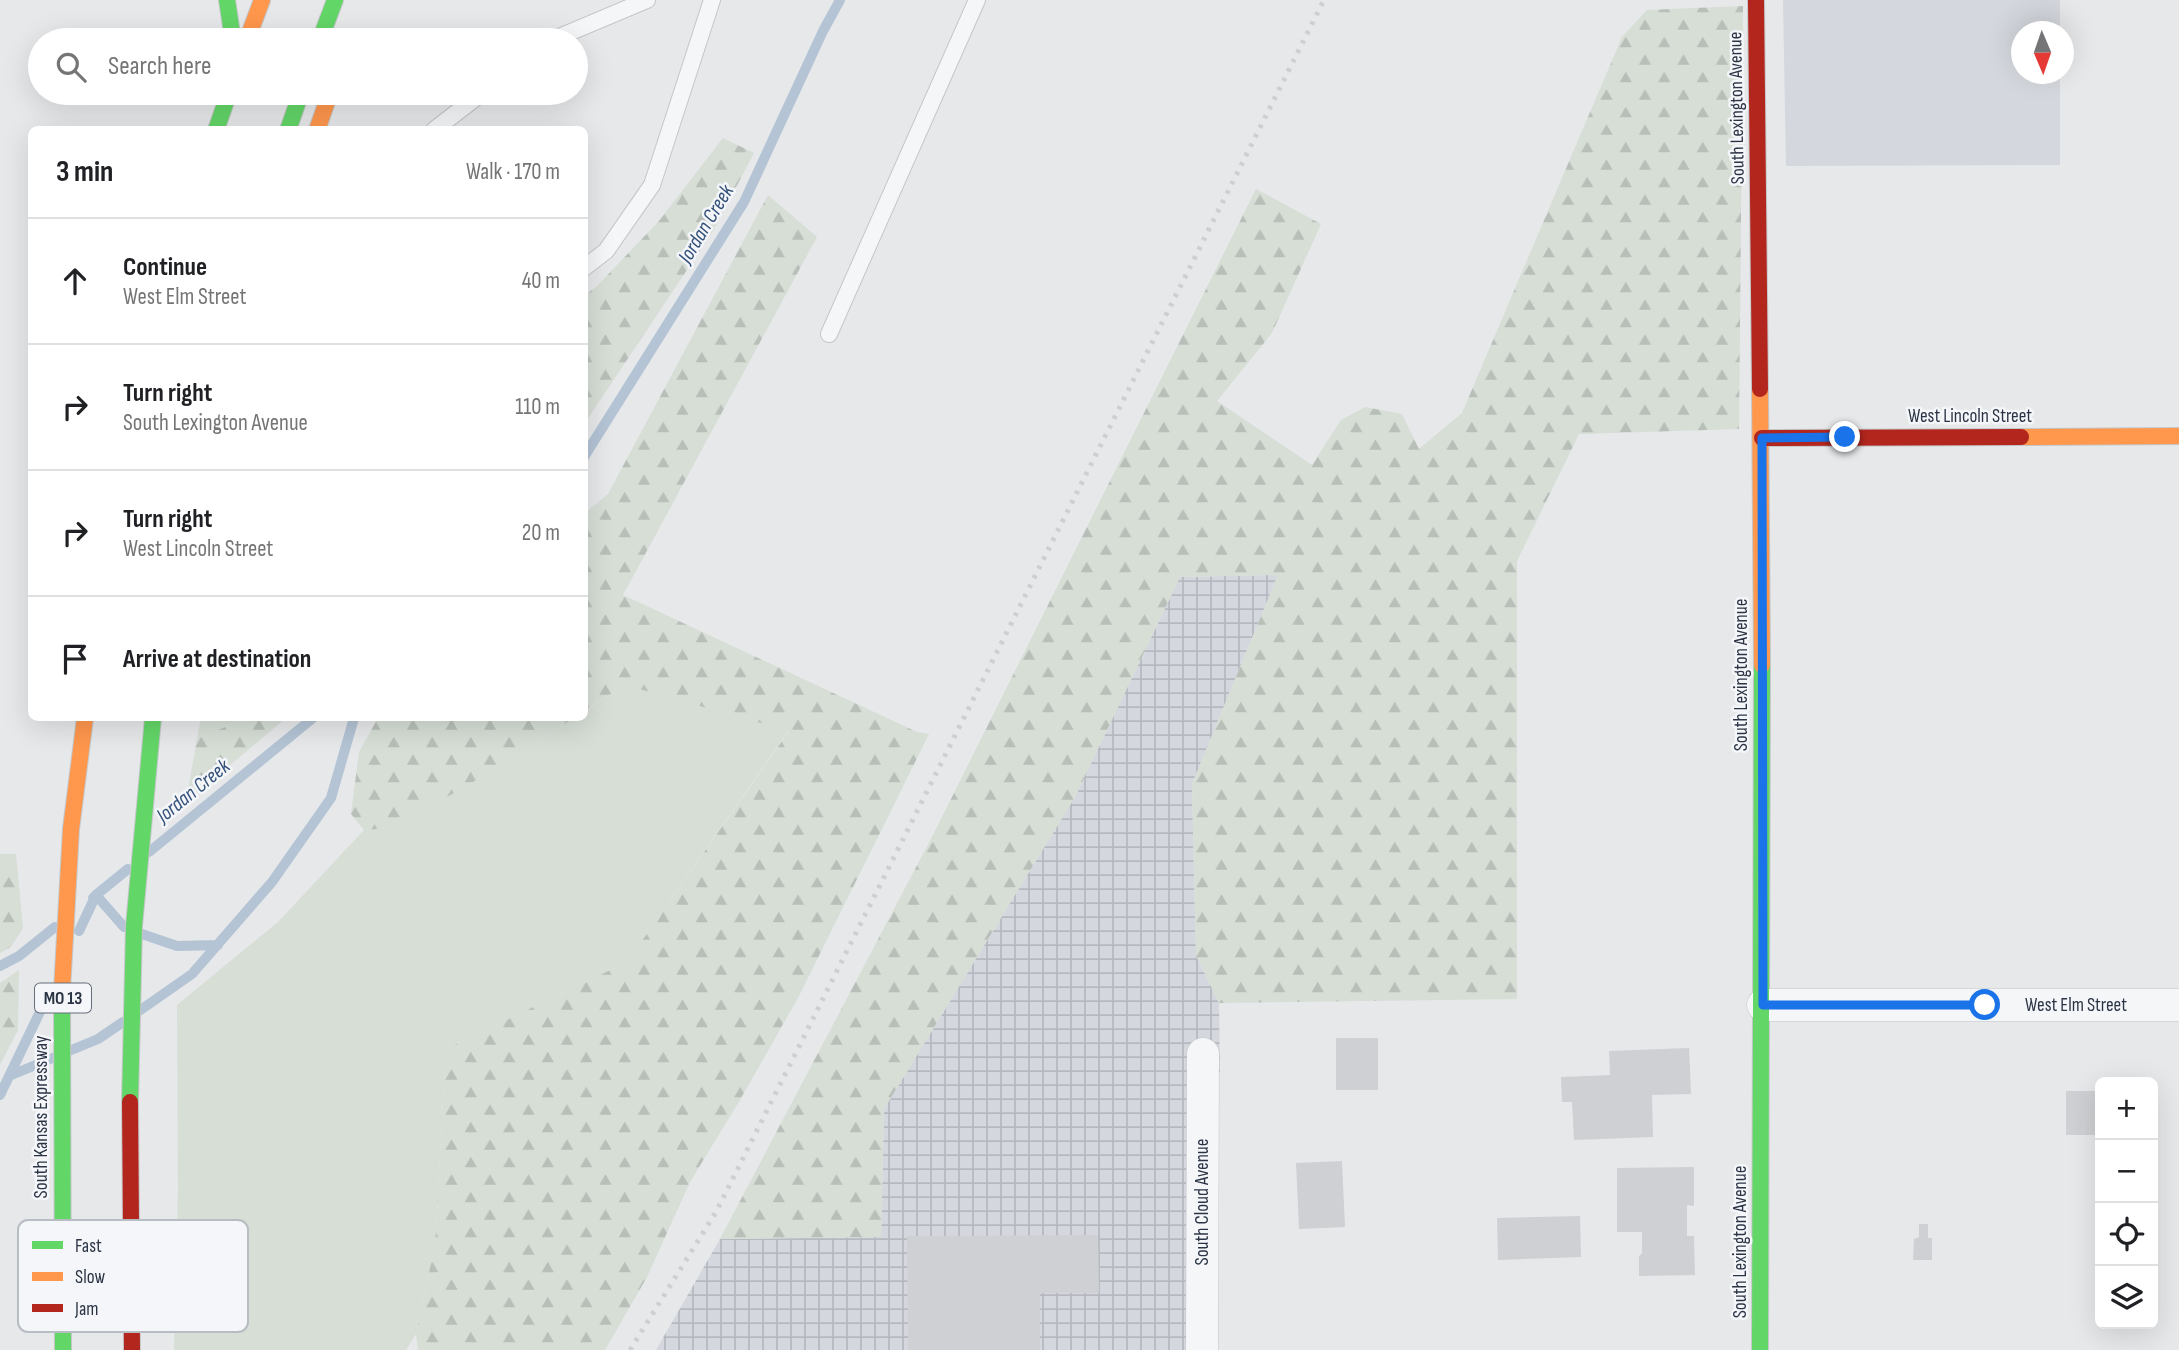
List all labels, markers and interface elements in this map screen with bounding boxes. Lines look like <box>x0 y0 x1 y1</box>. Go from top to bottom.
north arrow <box>2011 21 2074 84</box>
search box <box>28 28 588 105</box>
street label: South Lexington Avenue <box>1724 31 1750 185</box>
icon: search <box>52 48 90 86</box>
text: Search here <box>108 51 211 82</box>
text: 3 min <box>56 154 113 190</box>
text: Walk · 170 m <box>466 158 560 186</box>
water label: Jordan Creek <box>672 179 740 270</box>
text: Continue <box>123 252 207 283</box>
icon: ahead <box>56 262 94 300</box>
text: 40 m <box>522 267 560 295</box>
text: West Elm Street <box>123 283 246 311</box>
text: Turn right <box>123 378 212 409</box>
icon: right <box>56 388 94 426</box>
text: 110 m <box>515 393 560 421</box>
street label: West Lincoln Street <box>1908 405 2032 428</box>
text: South Lexington Avenue <box>123 409 308 437</box>
route end <box>1829 421 1860 452</box>
text: Turn right <box>123 504 212 535</box>
icon: right <box>56 514 94 552</box>
text: 20 m <box>522 519 560 547</box>
text: West Lincoln Street <box>123 535 273 563</box>
street label: South Lexington Avenue <box>1730 599 1753 751</box>
icon: arrive <box>56 640 94 678</box>
text: Arrive at destination <box>123 644 311 675</box>
water label: Jordan Creek <box>150 753 236 829</box>
road number: MO 13 <box>35 984 91 1013</box>
route start <box>1969 989 2000 1020</box>
street label: West Elm Street <box>2025 994 2127 1017</box>
street label: South Kansas Expressway <box>30 1035 53 1198</box>
map controls <box>2095 1077 2158 1329</box>
button: + <box>2095 1077 2158 1140</box>
street label: South Cloud Avenue <box>1191 1139 1214 1265</box>
button: − <box>2095 1140 2158 1203</box>
street label: South Lexington Avenue <box>1729 1166 1752 1318</box>
button: locate <box>2095 1203 2158 1266</box>
legend <box>18 1220 248 1332</box>
text: Fast <box>75 1235 102 1258</box>
text: Slow <box>75 1266 105 1289</box>
button: layers <box>2095 1266 2158 1329</box>
text: Jam <box>74 1298 98 1321</box>

